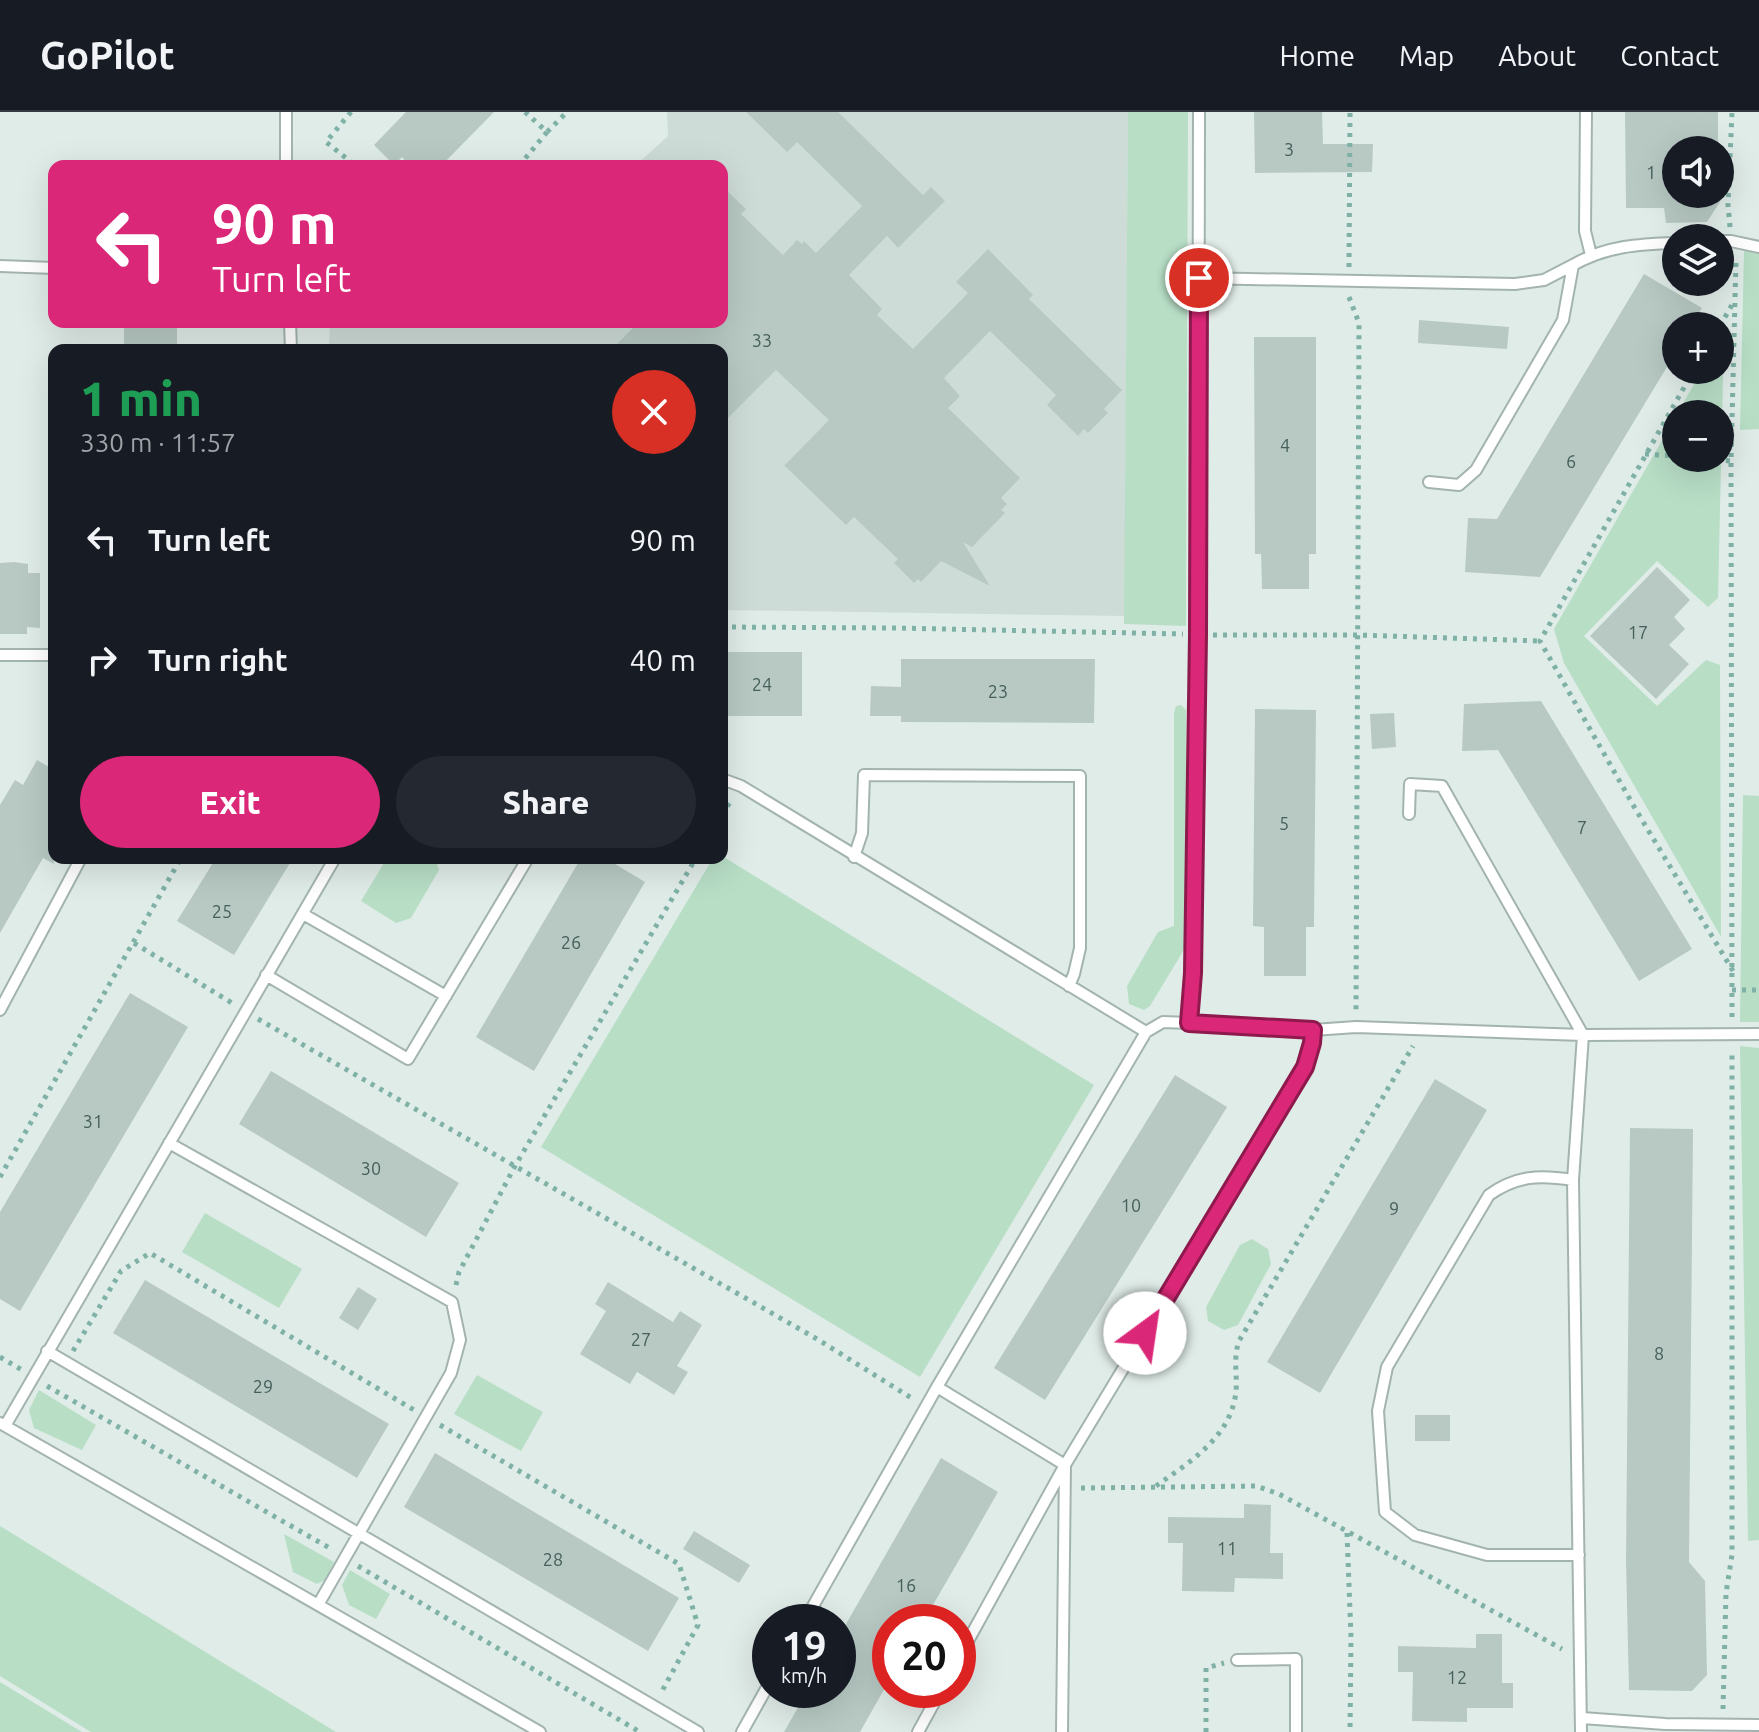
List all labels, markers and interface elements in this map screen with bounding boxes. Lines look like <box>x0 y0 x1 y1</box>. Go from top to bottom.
text: GoPilot <box>40 34 175 76</box>
text: Home <box>1280 40 1355 71</box>
text: Map <box>1399 40 1454 71</box>
text: About <box>1498 40 1576 71</box>
text: Contact <box>1620 40 1719 71</box>
map controls <box>1662 136 1734 472</box>
button: sound <box>1662 136 1734 208</box>
house number: 3 <box>1284 139 1294 159</box>
house number: 1 <box>1646 162 1656 182</box>
icon: left <box>80 192 184 296</box>
text: 90 m <box>212 192 337 255</box>
button: layers <box>1662 224 1734 296</box>
pin <box>1165 244 1233 312</box>
icon: arrive <box>1177 256 1221 300</box>
text: Turn left <box>212 258 351 299</box>
button: + <box>1662 312 1734 384</box>
house number: 33 <box>752 330 772 350</box>
button: close <box>612 370 696 454</box>
text: 1 min <box>80 371 202 425</box>
button: − <box>1662 400 1734 472</box>
text: 330 m · 11:57 <box>80 428 236 457</box>
house number: 4 <box>1280 435 1290 455</box>
house number: 6 <box>1566 451 1576 471</box>
icon: left <box>80 518 124 562</box>
text: Turn left <box>148 523 270 557</box>
text: 90 m <box>629 523 696 557</box>
house number: 17 <box>1628 622 1648 642</box>
icon: right <box>80 638 124 682</box>
text: Turn right <box>148 643 288 677</box>
text: 40 m <box>629 643 696 677</box>
house number: 24 <box>752 674 772 694</box>
house number: 23 <box>988 681 1008 701</box>
button: Exit <box>80 756 380 848</box>
button: Share <box>396 756 696 848</box>
house number: 5 <box>1279 813 1289 833</box>
house number: 7 <box>1577 817 1587 837</box>
house number: 25 <box>212 901 232 921</box>
house number: 26 <box>561 932 581 952</box>
house number: 31 <box>83 1111 103 1131</box>
house number: 30 <box>361 1158 381 1178</box>
house number: 10 <box>1121 1195 1141 1215</box>
house number: 9 <box>1389 1198 1399 1218</box>
position arrow <box>1103 1291 1187 1375</box>
house number: 27 <box>631 1329 651 1349</box>
house number: 8 <box>1654 1343 1664 1363</box>
house number: 29 <box>253 1376 273 1396</box>
house number: 11 <box>1217 1538 1237 1558</box>
house number: 28 <box>543 1549 563 1569</box>
house number: 16 <box>896 1575 916 1595</box>
speed limit sign: 20 <box>872 1604 976 1708</box>
text: 19 <box>781 1623 827 1668</box>
text: km/h <box>781 1664 827 1687</box>
house number: 12 <box>1447 1667 1467 1687</box>

